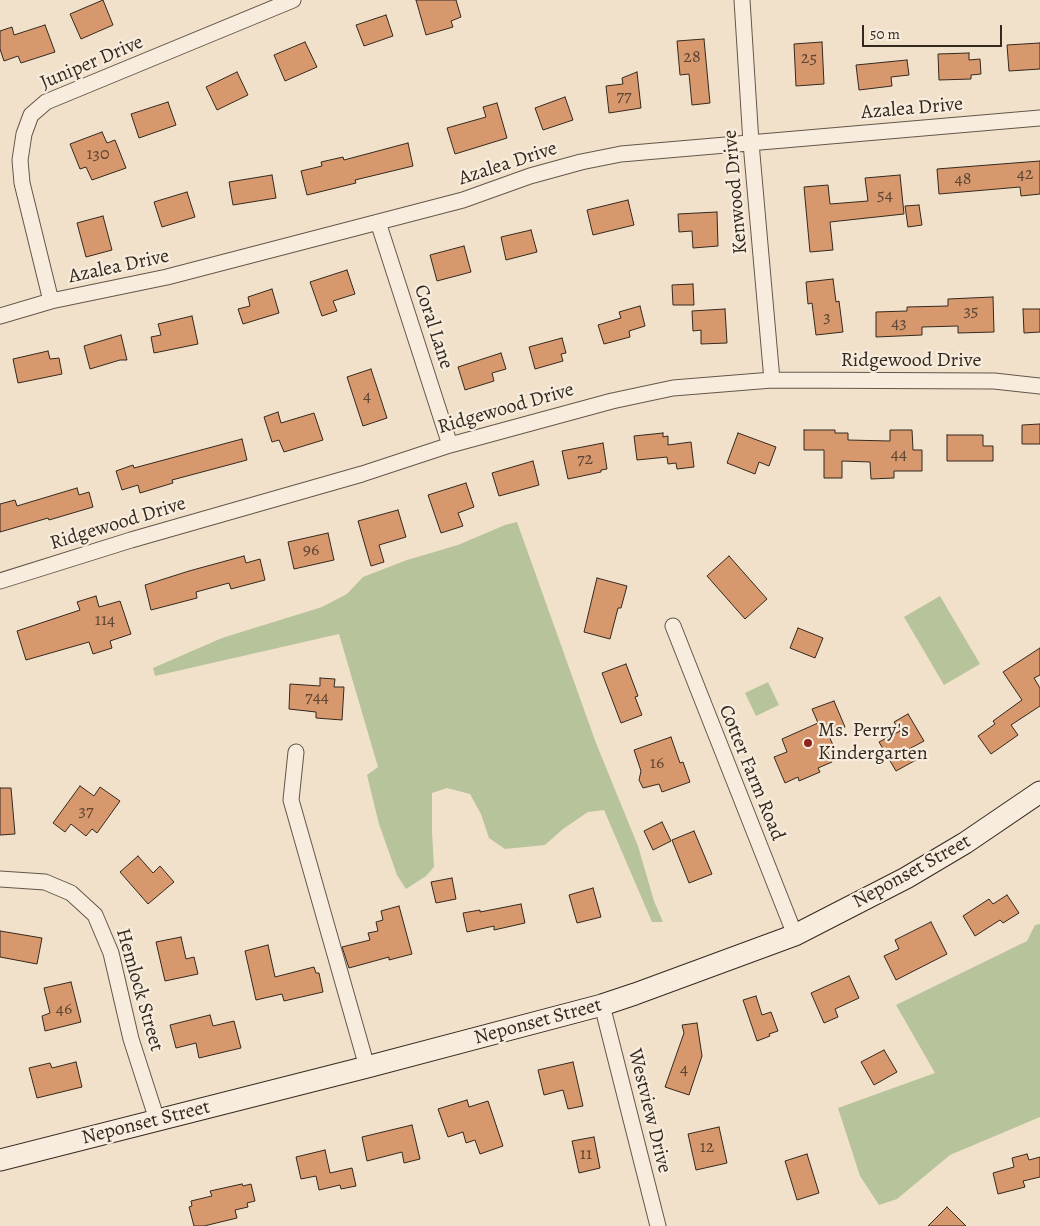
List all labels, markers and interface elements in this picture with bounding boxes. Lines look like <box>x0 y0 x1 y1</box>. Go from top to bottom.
scale bar <box>865 15 1005 47</box>
text: 50 m <box>870 24 900 44</box>
street label: Juniper Drive <box>37 31 147 95</box>
house number: 28 <box>683 47 701 69</box>
house number: 25 <box>801 48 817 70</box>
house number: 77 <box>616 86 632 108</box>
street label: Azalea Drive <box>860 93 964 125</box>
street label: Kenwood Drive <box>719 129 753 255</box>
street label: Azalea Drive <box>456 137 560 191</box>
house number: 130 <box>86 144 110 166</box>
house number: 42 <box>1017 164 1033 186</box>
house number: 48 <box>955 169 971 191</box>
house number: 54 <box>877 185 893 207</box>
street label: Azalea Drive <box>67 245 171 289</box>
street label: Coral Lane <box>408 282 458 372</box>
house number: 35 <box>963 301 979 323</box>
house number: 3 <box>823 307 831 329</box>
house number: 43 <box>891 313 907 335</box>
street label: Ridgewood Drive <box>841 349 981 373</box>
street label: Ridgewood Drive <box>435 378 577 440</box>
house number: 4 <box>363 386 371 408</box>
house number: 44 <box>891 444 907 466</box>
house number: 72 <box>577 449 593 471</box>
street label: Ridgewood Drive <box>47 492 189 556</box>
house number: 96 <box>303 540 319 562</box>
house number: 114 <box>95 610 115 632</box>
house number: 744 <box>305 687 329 709</box>
street label: Cotter Farm Road <box>713 702 789 844</box>
place label: Ms. Perry's Kindergarten <box>818 719 928 766</box>
marker: Ms. Perry's Kindergarten <box>802 737 814 749</box>
house number: 16 <box>650 753 664 775</box>
house number: 37 <box>78 801 94 823</box>
street label: Neponset Street <box>849 830 975 914</box>
street label: Hemlock Street <box>110 926 168 1054</box>
street label: Neponset Street <box>472 993 604 1051</box>
house number: 46 <box>56 999 72 1021</box>
street label: Westview Drive <box>622 1046 676 1176</box>
house number: 4 <box>680 1059 688 1081</box>
street label: Neponset Street <box>79 1095 213 1151</box>
house number: 12 <box>700 1137 714 1159</box>
house number: 11 <box>580 1144 592 1166</box>

